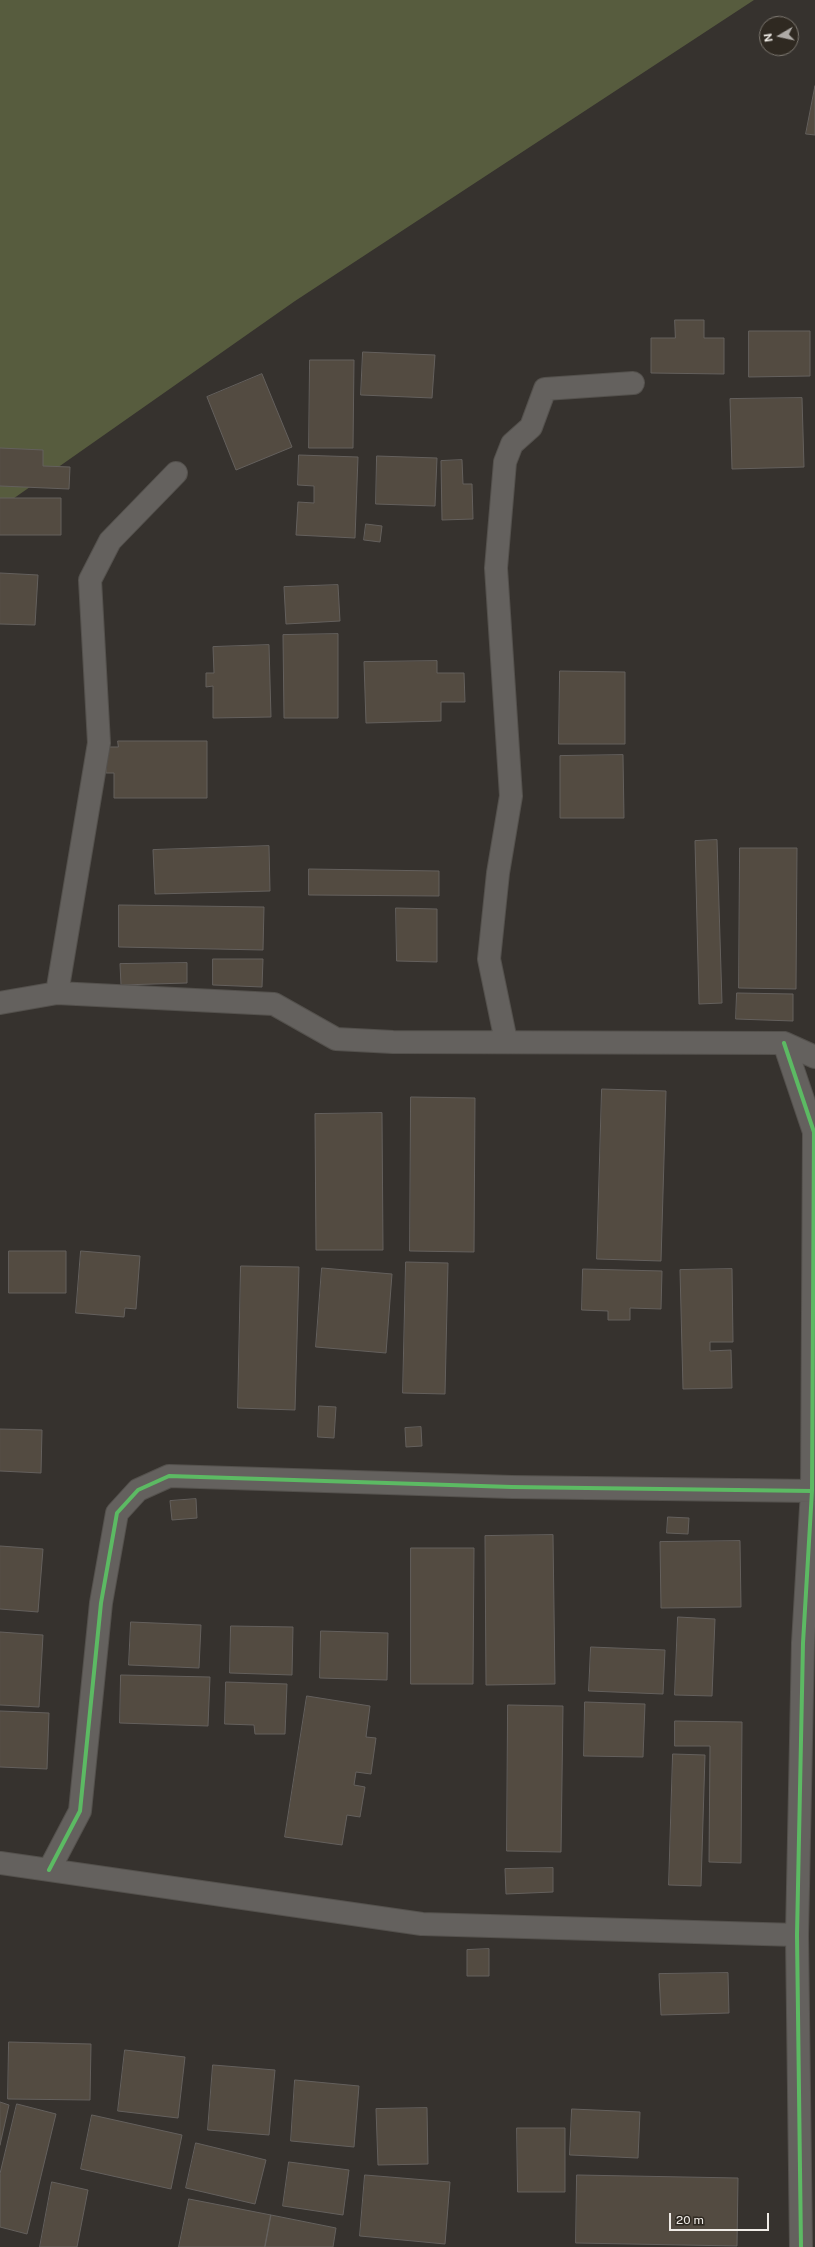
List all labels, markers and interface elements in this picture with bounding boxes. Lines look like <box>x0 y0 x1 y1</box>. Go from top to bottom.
north arrow <box>759 16 799 56</box>
text: N <box>762 33 775 43</box>
scale bar <box>671 2205 771 2231</box>
text: 20 m <box>676 2213 704 2227</box>

